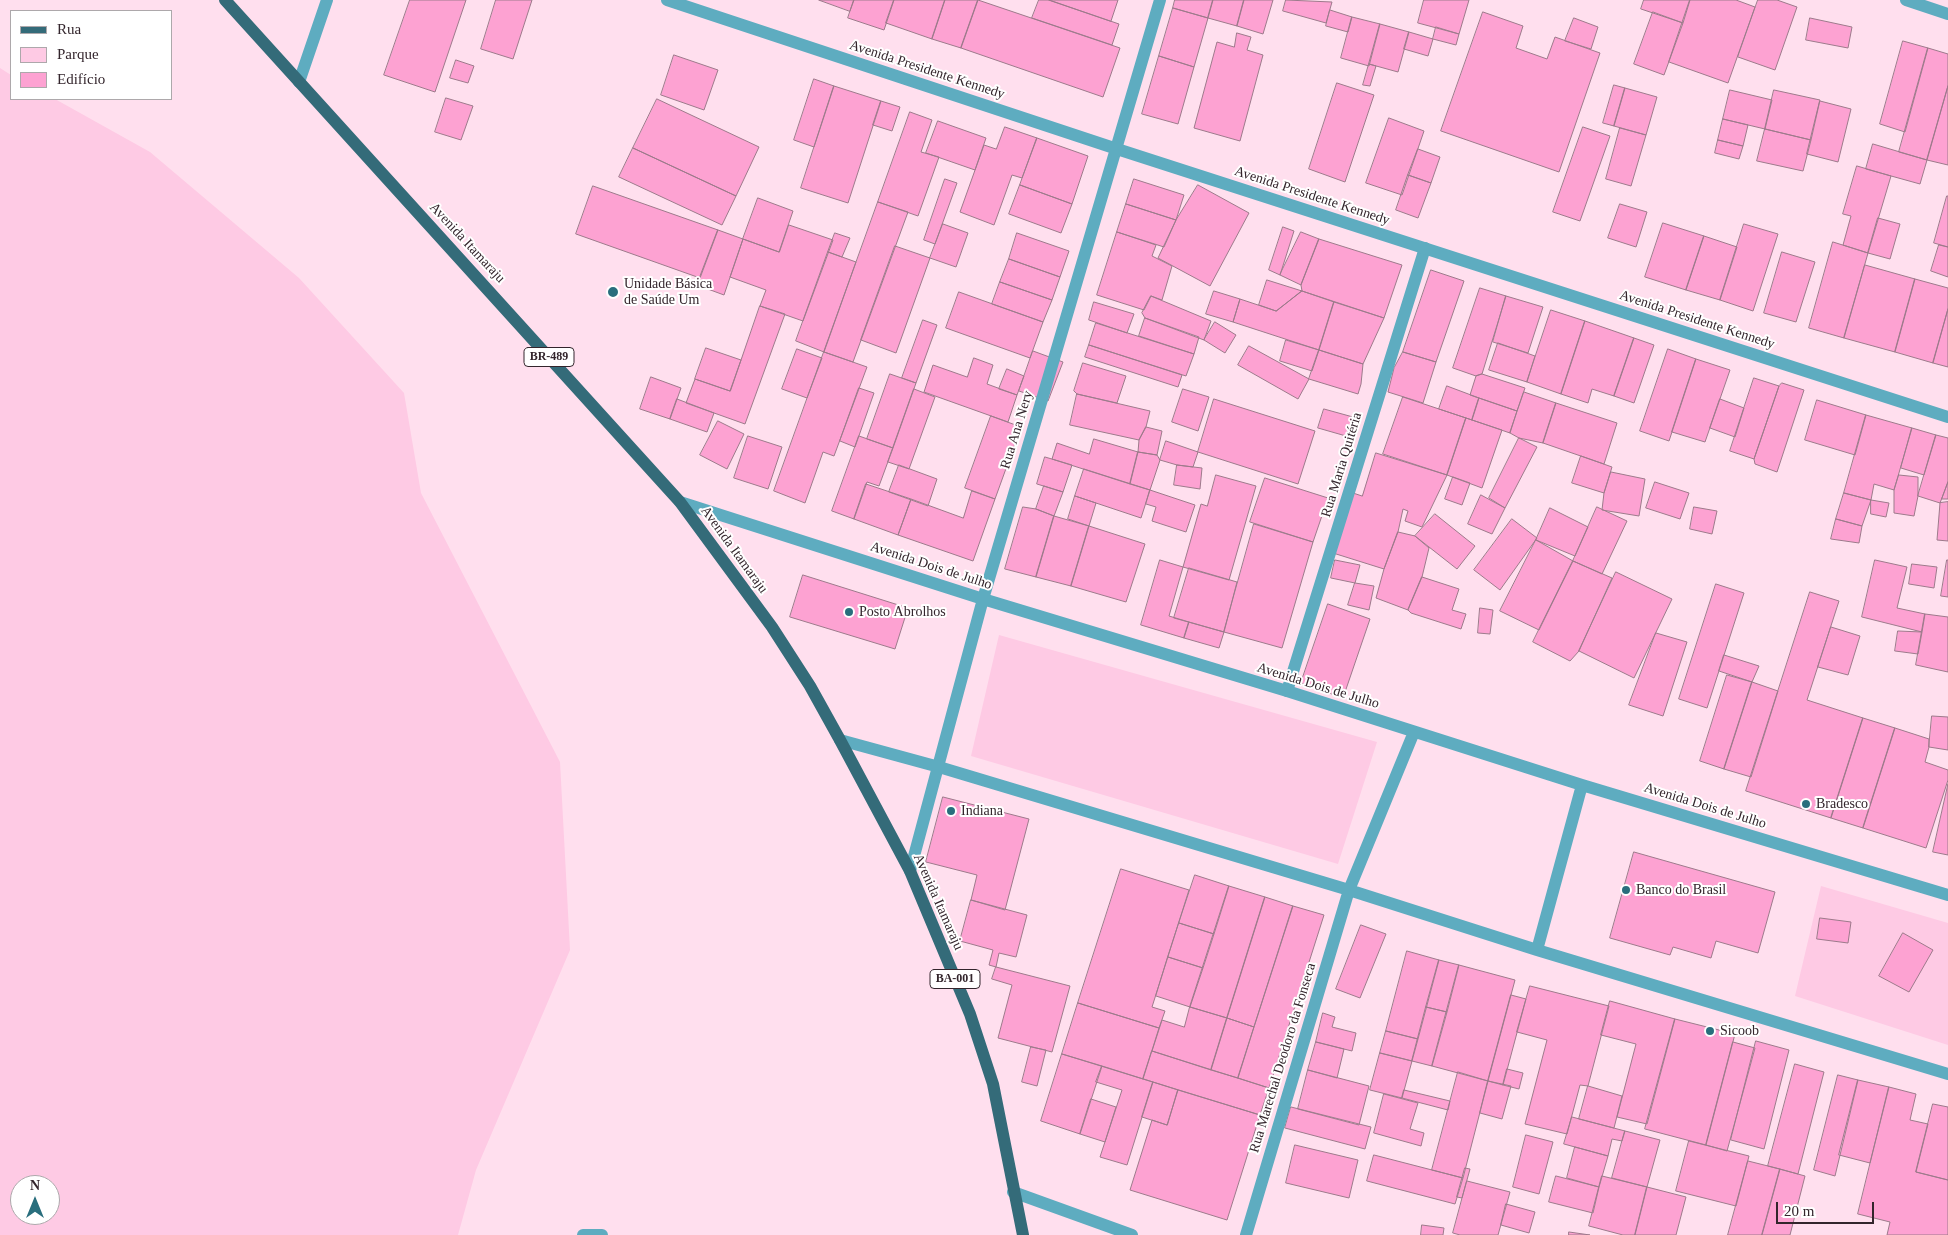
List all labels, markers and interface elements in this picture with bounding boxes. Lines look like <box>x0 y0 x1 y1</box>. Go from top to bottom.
legend <box>10 10 172 100</box>
text: Rua <box>57 21 81 37</box>
street label: Avenida Presidente Kennedy <box>847 37 1007 103</box>
text: Parque <box>57 46 99 62</box>
text: Edifício <box>57 71 105 87</box>
street label: Avenida Presidente Kennedy <box>1232 163 1392 229</box>
street label: Avenida Itamaraju <box>426 199 508 287</box>
place label: Unidade Básica de Saúde Um <box>624 276 712 308</box>
marker: Unidade Básica de Saúde Um <box>606 285 620 299</box>
street label: Avenida Presidente Kennedy <box>1617 287 1777 353</box>
road number: BR-489 <box>524 348 574 367</box>
street label: Rua Ana Nery <box>997 389 1037 471</box>
street label: Rua Maria Quitéria <box>1318 410 1366 520</box>
street label: Avenida Itamaraju <box>697 503 771 597</box>
street label: Avenida Dois de Julho <box>868 538 994 594</box>
place label: Posto Abrolhos <box>859 604 946 620</box>
marker: Posto Abrolhos <box>843 606 855 618</box>
street label: Avenida Dois de Julho <box>1255 659 1381 713</box>
street label: Avenida Dois de Julho <box>1642 779 1768 833</box>
place label: Bradesco <box>1816 796 1868 812</box>
marker: Bradesco <box>1800 798 1812 810</box>
place label: Indiana <box>961 803 1003 819</box>
marker: Indiana <box>945 805 957 817</box>
street label: Avenida Itamaraju <box>909 851 967 953</box>
place label: Banco do Brasil <box>1636 882 1726 898</box>
marker: Banco do Brasil <box>1620 884 1632 896</box>
street label: Rua Marechal Deodoro da Fonseca <box>1246 961 1320 1155</box>
road number: BA-001 <box>930 970 980 989</box>
place label: Sicoob <box>1720 1023 1759 1039</box>
marker: Sicoob <box>1704 1025 1716 1037</box>
north arrow <box>10 1175 60 1225</box>
text: N <box>30 1178 40 1193</box>
scale bar <box>1778 1192 1876 1224</box>
text: 20 m <box>1784 1203 1814 1219</box>

